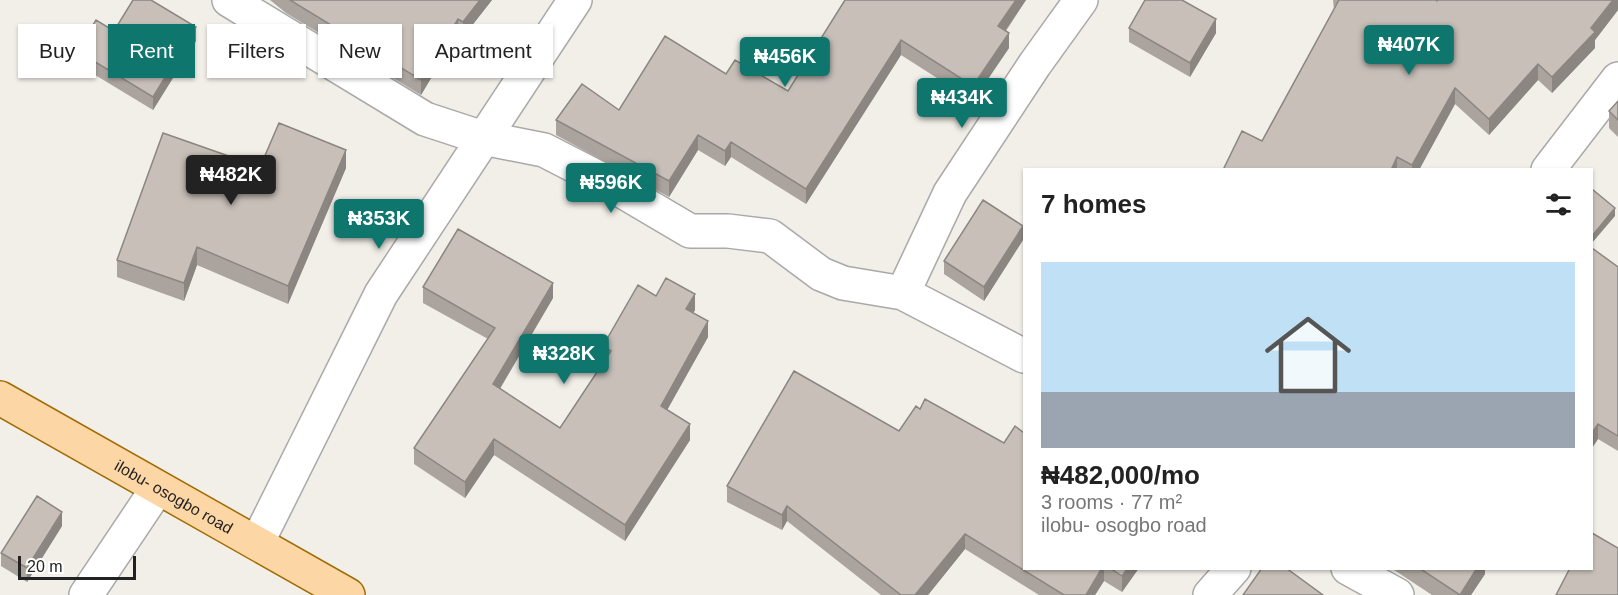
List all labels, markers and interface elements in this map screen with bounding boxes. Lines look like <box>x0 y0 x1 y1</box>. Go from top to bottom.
chip: Buy <box>18 24 96 78</box>
chip: Rent <box>108 24 195 78</box>
chip: Filters <box>207 24 306 78</box>
chip: New <box>318 24 402 78</box>
chip: Apartment <box>414 24 553 78</box>
pin: ₦407K <box>1367 25 1451 76</box>
text: ₦407K <box>1378 33 1440 55</box>
pin: ₦456K <box>743 37 827 88</box>
text: ₦456K <box>754 45 816 67</box>
pin: ₦434K <box>920 78 1004 129</box>
text: ₦434K <box>931 86 993 108</box>
pin: ₦482K <box>189 155 273 206</box>
text: ₦482K <box>200 163 262 185</box>
pin: ₦596K <box>569 163 653 214</box>
text: ₦596K <box>580 171 642 193</box>
icon: filters <box>1542 188 1575 221</box>
text: 7 homes <box>1041 189 1147 219</box>
pin: ₦353K <box>337 199 421 250</box>
text: ₦353K <box>348 207 410 229</box>
icon: home <box>1254 301 1362 409</box>
pin: ₦328K <box>522 334 606 385</box>
text: ₦328K <box>533 342 595 364</box>
street label: ilobu- osogbo road <box>112 457 236 537</box>
text: ₦482,000/mo <box>1041 460 1200 490</box>
text: 3 rooms · 77 m² <box>1041 491 1182 513</box>
text: ilobu- osogbo road <box>1041 514 1207 536</box>
scale bar <box>18 553 136 580</box>
text: 20 m <box>27 558 63 575</box>

